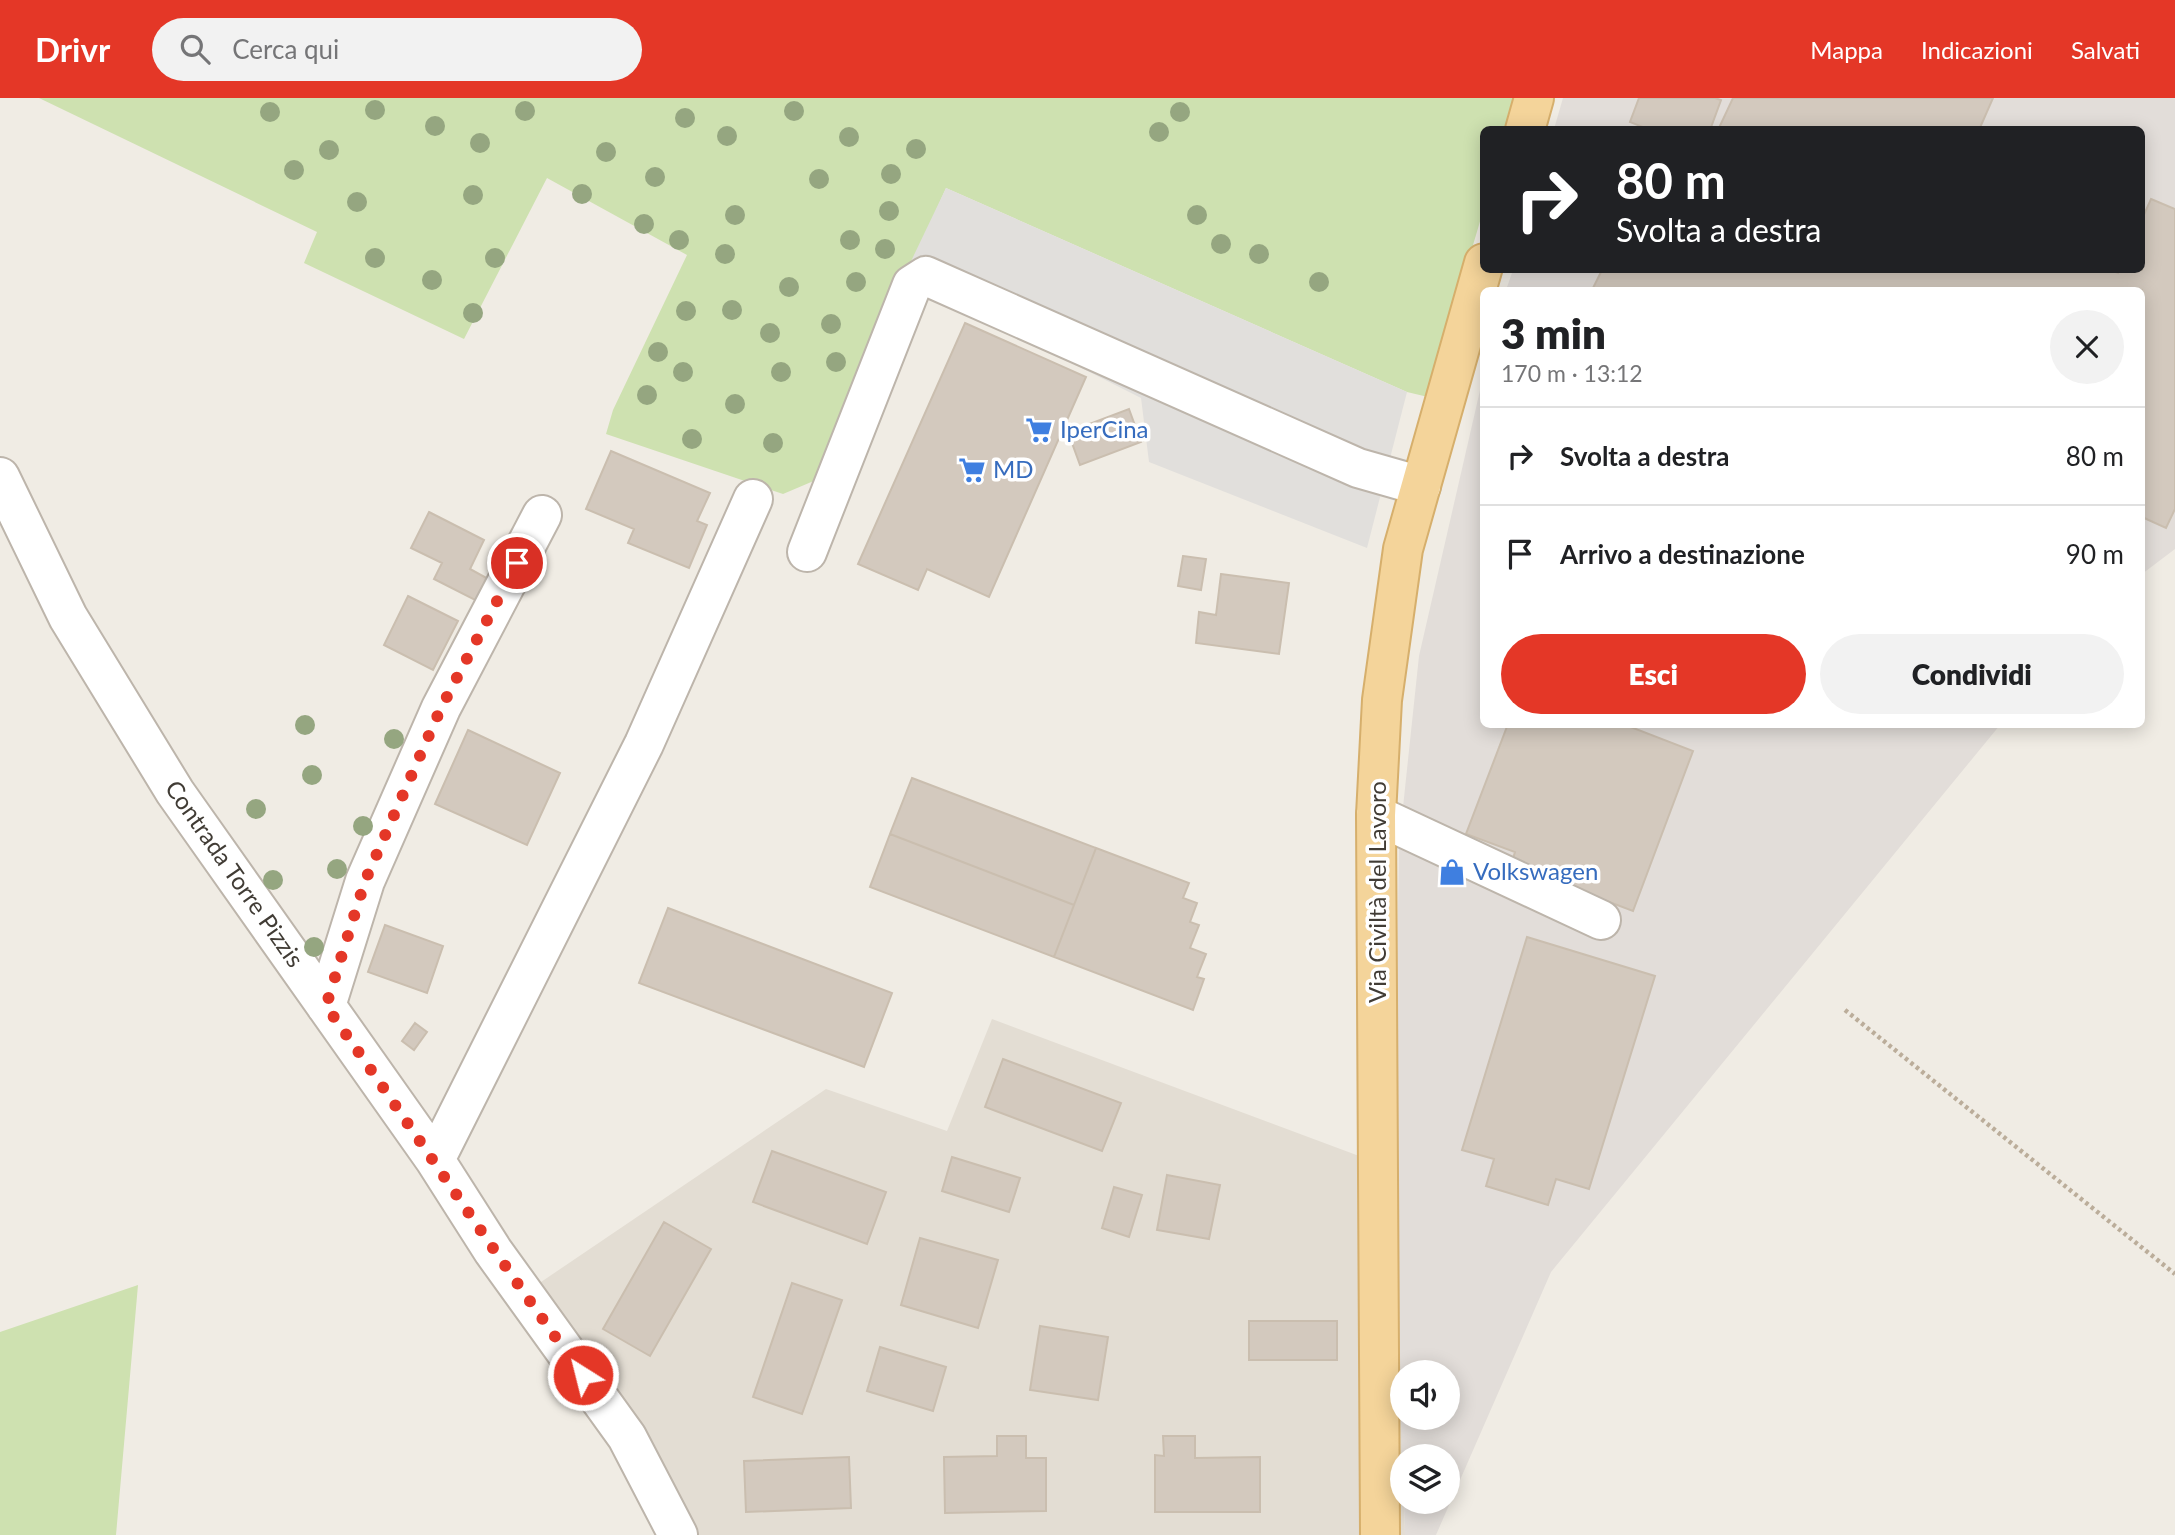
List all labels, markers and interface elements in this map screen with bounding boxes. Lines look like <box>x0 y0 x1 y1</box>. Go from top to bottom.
search box <box>152 18 642 81</box>
text: Drivr <box>35 29 110 69</box>
icon: search <box>176 30 214 68</box>
text: Cerca qui <box>232 33 339 65</box>
text: Mappa <box>1810 35 1883 64</box>
text: Indicazioni <box>1921 35 2033 64</box>
text: Salvati <box>2071 35 2140 64</box>
text: 80 m <box>1616 151 1726 209</box>
icon: right <box>1501 154 1592 245</box>
text: Svolta a destra <box>1616 210 1821 249</box>
text: 3 min <box>1501 308 1606 358</box>
button: close <box>2050 310 2124 384</box>
text: 170 m · 13:12 <box>1501 359 1643 387</box>
place label: IperCina <box>1060 414 1149 443</box>
supermarket icon: IperCina <box>1024 415 1054 445</box>
icon: right <box>1501 437 1539 475</box>
text: Svolta a destra <box>1560 440 1730 472</box>
text: 80 m <box>2066 440 2124 472</box>
place label: MD <box>993 454 1034 483</box>
supermarket icon: MD <box>957 455 987 485</box>
pin <box>487 533 547 593</box>
icon: arrive <box>1501 535 1539 573</box>
text: Arrivo a destinazione <box>1560 538 1805 570</box>
text: 90 m <box>2066 538 2124 570</box>
icon: arrive <box>498 544 536 582</box>
button: Esci <box>1501 634 1806 714</box>
button: Condividi <box>1820 634 2124 714</box>
street label: Contrada Torre Pizzis <box>160 774 311 972</box>
street label: Via Civiltà del Lavoro <box>1362 781 1391 1003</box>
place label: Volkswagen <box>1473 856 1598 885</box>
shop icon: Volkswagen <box>1437 857 1467 887</box>
position arrow <box>546 1338 620 1412</box>
map controls <box>1390 1360 1460 1514</box>
button: sound <box>1390 1360 1460 1430</box>
button: layers <box>1390 1444 1460 1514</box>

